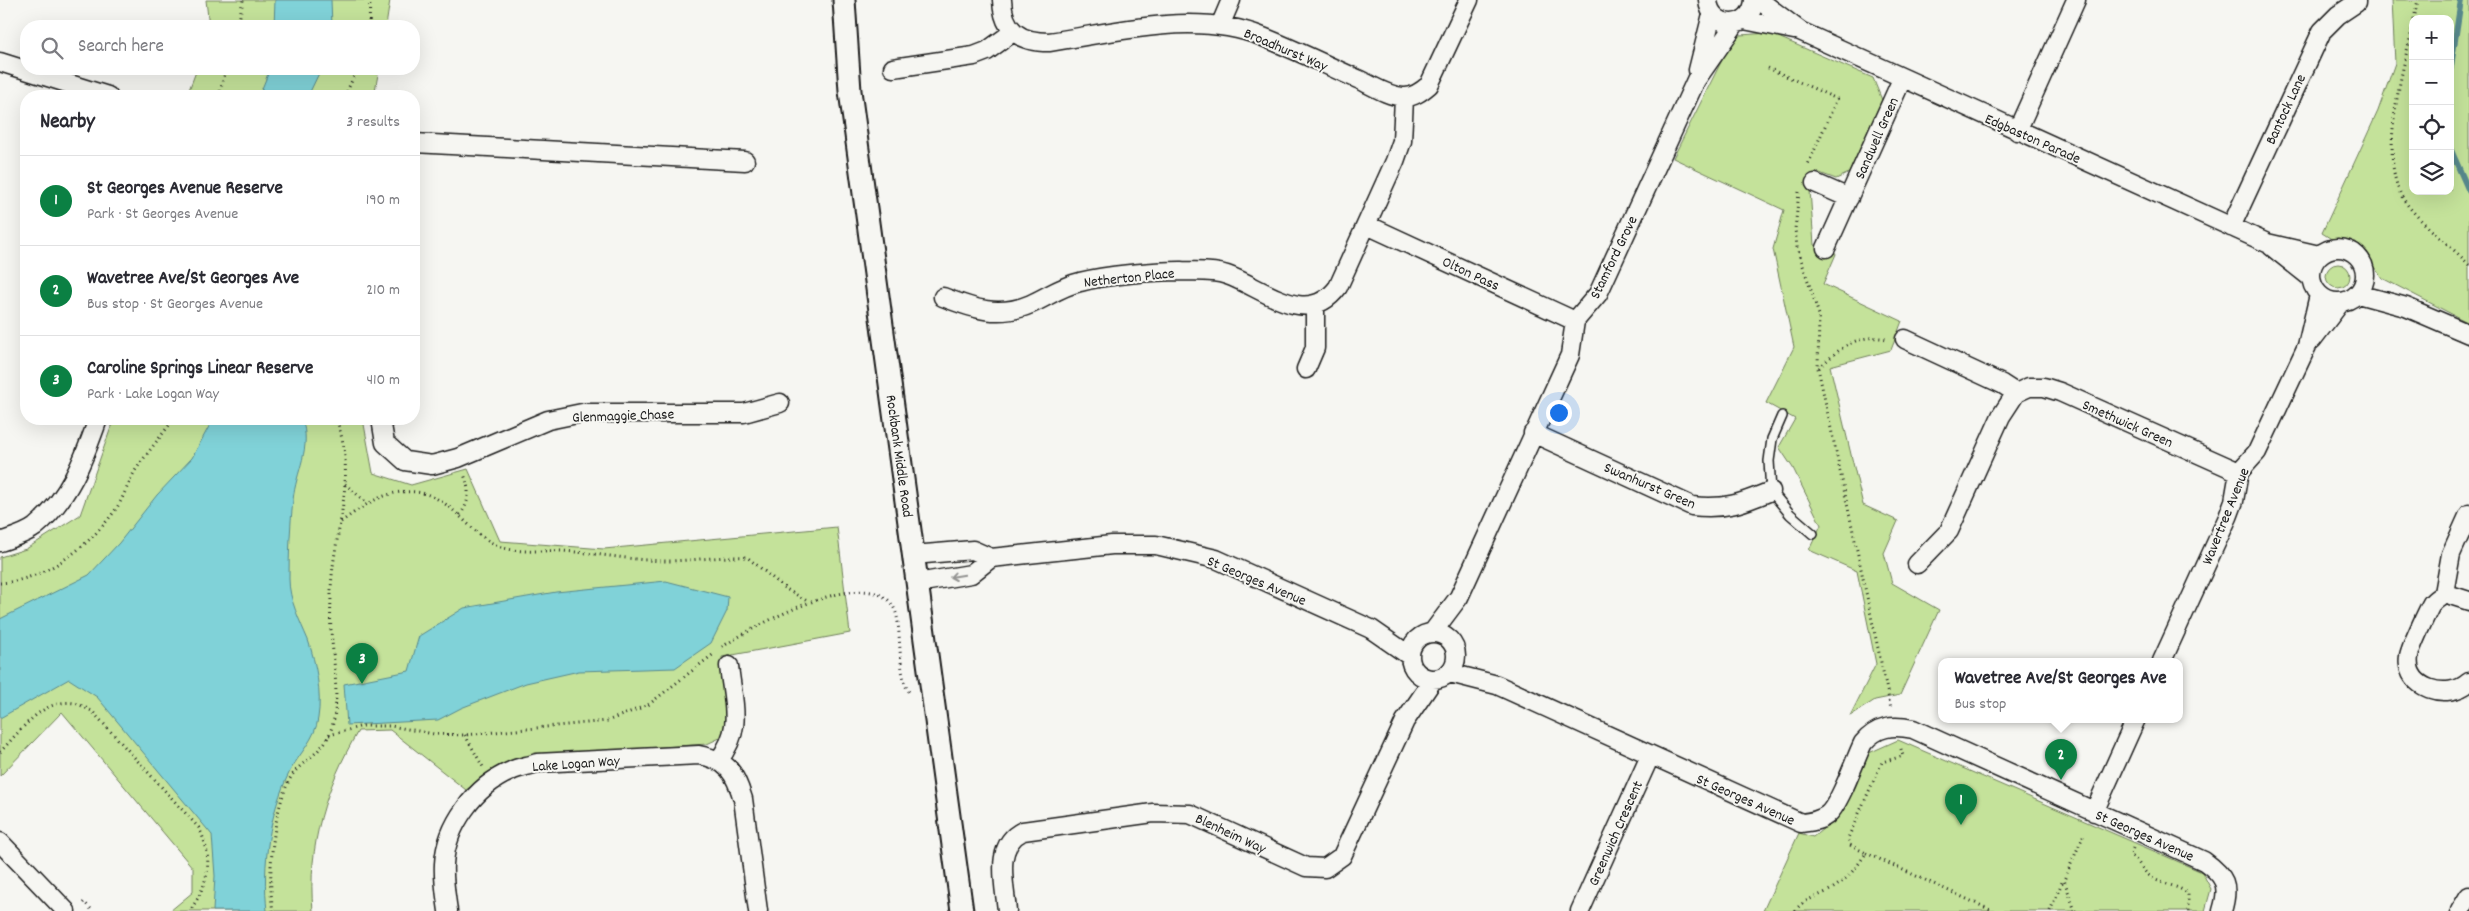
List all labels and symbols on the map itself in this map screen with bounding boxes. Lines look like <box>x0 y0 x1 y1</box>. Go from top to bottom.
street label: Broadhurst Way <box>1240 23 1331 79</box>
street label: Bantock Lane <box>2261 71 2313 149</box>
street label: Sandwell Green <box>1850 94 1906 183</box>
street label: Edgbaston Parade <box>1981 109 2084 171</box>
street label: Stamford Grove <box>1585 212 1645 303</box>
street label: Olton Pass <box>1438 252 1503 298</box>
street label: Netherton Place <box>1083 263 1176 295</box>
street label: Rockbank Middle Road <box>879 394 918 519</box>
street label: Smethwick Green <box>2078 395 2176 455</box>
your location <box>1546 400 1572 426</box>
street label: Glenmaggie Chase <box>572 404 675 430</box>
street label: Swanhurst Green <box>1600 458 1699 516</box>
street label: Wavertree Avenue <box>2197 465 2256 569</box>
street label: St Georges Avenue <box>1203 551 1310 613</box>
one-way arrow <box>949 572 965 582</box>
pin: 3 <box>346 643 378 684</box>
pin: 2 <box>2045 739 2077 780</box>
street label: Lake Logan Way <box>532 751 622 779</box>
street label: St Georges Avenue <box>1692 769 1798 833</box>
street label: Greenwich Crescent <box>1584 777 1650 890</box>
pin: 1 <box>1945 784 1977 825</box>
street label: St Georges Avenue <box>2091 805 2197 869</box>
street label: Blenheim Way <box>1191 809 1270 861</box>

